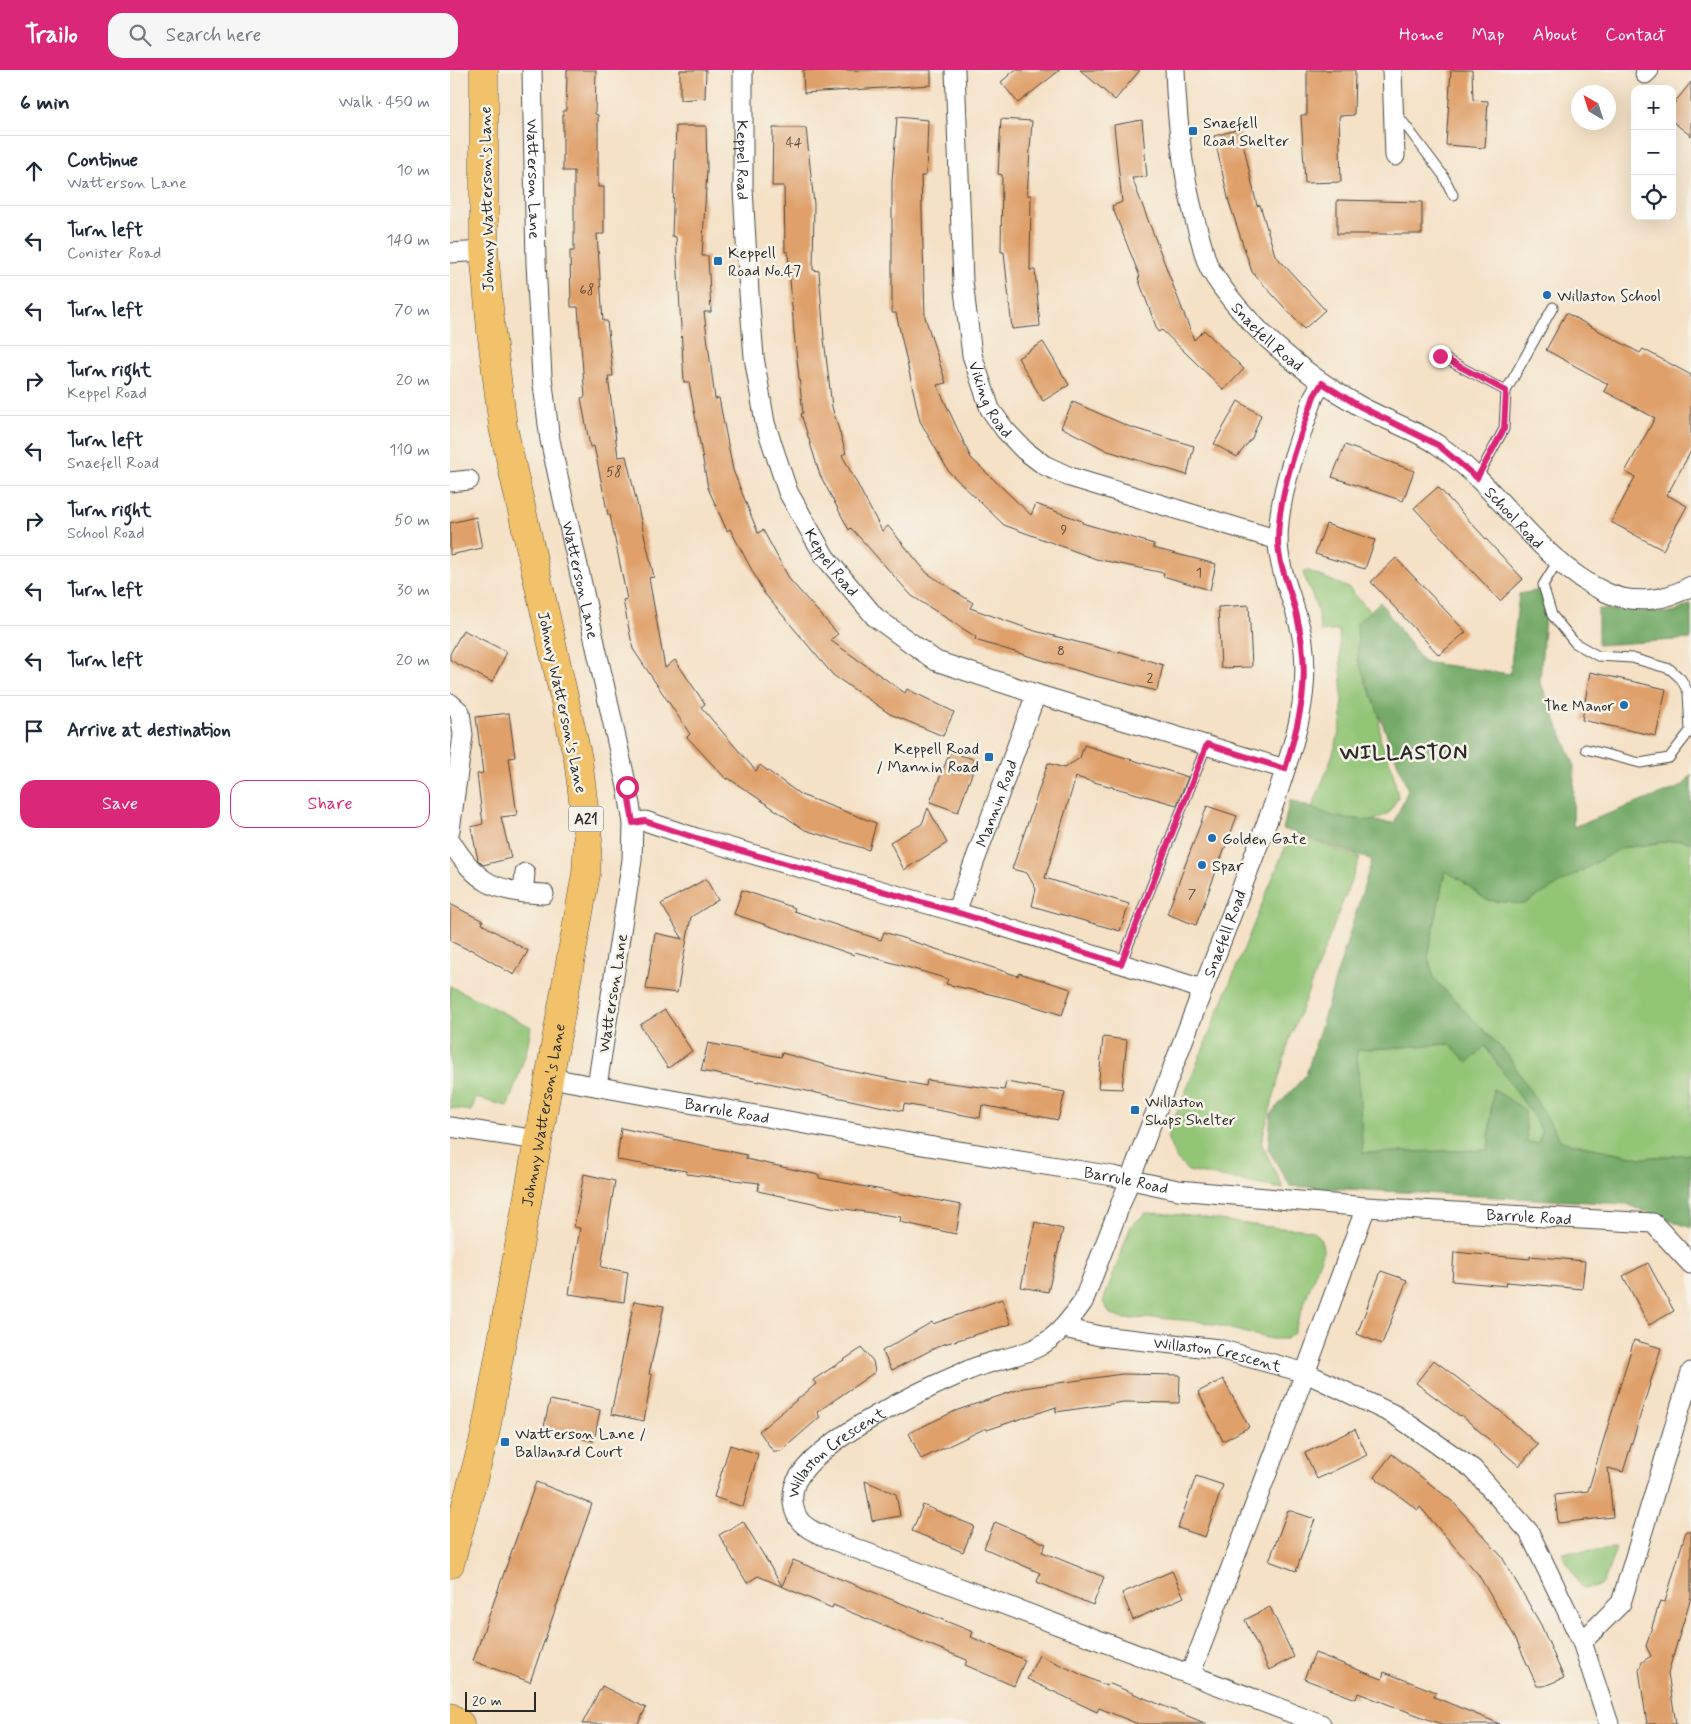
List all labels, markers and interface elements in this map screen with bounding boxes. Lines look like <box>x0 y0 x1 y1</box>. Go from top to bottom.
search box <box>108 13 458 58</box>
text: Trailo <box>25 20 78 51</box>
icon: search <box>126 21 154 49</box>
text: Search here <box>166 23 261 48</box>
text: Home <box>1399 23 1444 47</box>
text: Map <box>1472 23 1505 47</box>
text: About <box>1533 23 1577 47</box>
text: Contact <box>1605 23 1666 47</box>
north arrow <box>1571 85 1616 130</box>
map controls <box>1631 85 1676 220</box>
button: + <box>1631 85 1676 130</box>
text: 6 min <box>20 89 70 117</box>
text: Walk · 450 m <box>339 92 430 113</box>
street label: Johnny Watterson's Lane <box>475 106 500 292</box>
place label: Snaefell Road Shelter <box>1203 113 1289 152</box>
street label: Watterson Lane <box>521 119 545 239</box>
street label: Keppel Road <box>731 120 753 201</box>
marker: Snaefell Road Shelter <box>1187 125 1199 137</box>
button: − <box>1631 130 1676 175</box>
house number: 44 <box>786 134 803 152</box>
text: Continue <box>67 148 138 173</box>
icon: ahead <box>20 157 48 185</box>
text: 10 m <box>397 160 430 181</box>
text: Watterson Lane <box>67 173 187 194</box>
button: locate <box>1631 175 1676 220</box>
text: Turn left <box>67 218 143 243</box>
icon: left <box>20 227 48 255</box>
text: 140 m <box>386 230 430 251</box>
text: Conister Road <box>67 243 161 264</box>
place label: Keppell Road No.47 <box>728 243 801 282</box>
marker: Keppell Road No.47 <box>712 255 724 267</box>
house number: 68 <box>580 281 594 299</box>
place label: Willaston School <box>1557 286 1661 307</box>
marker: Willaston School <box>1541 289 1553 301</box>
icon: left <box>20 297 48 325</box>
text: Turn left <box>67 298 143 323</box>
street label: Snaefell Road <box>1226 298 1307 377</box>
text: 70 m <box>394 300 430 321</box>
route end <box>1429 345 1452 368</box>
text: Turn right <box>67 358 151 383</box>
street label: Viking Road <box>963 359 1016 443</box>
icon: right <box>20 367 48 395</box>
text: 20 m <box>396 370 430 391</box>
text: Keppel Road <box>67 383 147 404</box>
text: Turn left <box>67 428 143 453</box>
icon: left <box>20 437 48 465</box>
text: 110 m <box>389 440 430 461</box>
text: Snaefell Road <box>67 453 159 474</box>
house number: 58 <box>606 463 622 481</box>
street label: School Road <box>1479 483 1548 554</box>
text: Turn right <box>67 498 151 523</box>
icon: right <box>20 507 48 535</box>
text: 50 m <box>394 510 430 531</box>
street label: Watterson Lane <box>556 519 603 641</box>
house number: 9 <box>1061 521 1068 539</box>
text: School Road <box>67 523 145 544</box>
street label: Keppel Road <box>799 525 863 602</box>
house number: 1 <box>1196 564 1202 582</box>
icon: left <box>20 577 48 605</box>
text: Turn left <box>67 578 143 603</box>
text: 30 m <box>397 580 430 601</box>
street label: Johnny Watterson's Lane <box>532 610 591 795</box>
house number: 8 <box>1057 642 1065 660</box>
icon: left <box>20 647 48 675</box>
text: Turn left <box>67 648 143 673</box>
text: 20 m <box>396 650 430 671</box>
house number: 2 <box>1147 669 1154 687</box>
place label: The Manor <box>1544 696 1614 717</box>
marker: The Manor <box>1618 699 1630 711</box>
icon: arrive <box>20 717 48 745</box>
text: Arrive at destination <box>67 718 231 743</box>
place label: Keppell Road / Mannin Road <box>876 739 979 778</box>
district label: WILLASTON <box>1339 739 1468 767</box>
marker: Keppell Road / Mannin Road <box>983 751 995 763</box>
street label: Mannin Road <box>972 757 1023 850</box>
route start <box>616 776 639 799</box>
button: Save <box>20 780 220 828</box>
button: Share <box>230 780 430 828</box>
road number: A21 <box>568 806 604 832</box>
place label: Golden Gate <box>1222 829 1307 850</box>
marker: Golden Gate <box>1206 832 1218 844</box>
place label: Spar <box>1212 856 1244 877</box>
marker: Spar <box>1196 859 1208 871</box>
house number: 7 <box>1188 885 1197 903</box>
street label: Snaefell Road <box>1199 888 1252 981</box>
street label: Watterson Lane <box>594 932 633 1054</box>
street label: Johnny Watterson's Lane <box>517 1022 571 1208</box>
place label: Willaston Shops Shelter <box>1145 1092 1236 1131</box>
street label: Barrule Road <box>683 1093 771 1129</box>
marker: Willaston Shops Shelter <box>1129 1104 1141 1116</box>
street label: Barrule Road <box>1082 1162 1170 1200</box>
street label: Barrule Road <box>1486 1205 1572 1230</box>
street label: Willaston Crescent <box>1152 1333 1284 1378</box>
street label: Willaston Crescent <box>783 1403 890 1499</box>
place label: Watterson Lane / Ballanard Court <box>515 1424 646 1463</box>
marker: Watterson Lane / Ballanard Court <box>499 1436 511 1448</box>
scale bar <box>465 1689 536 1712</box>
text: 20 m <box>472 1692 502 1710</box>

